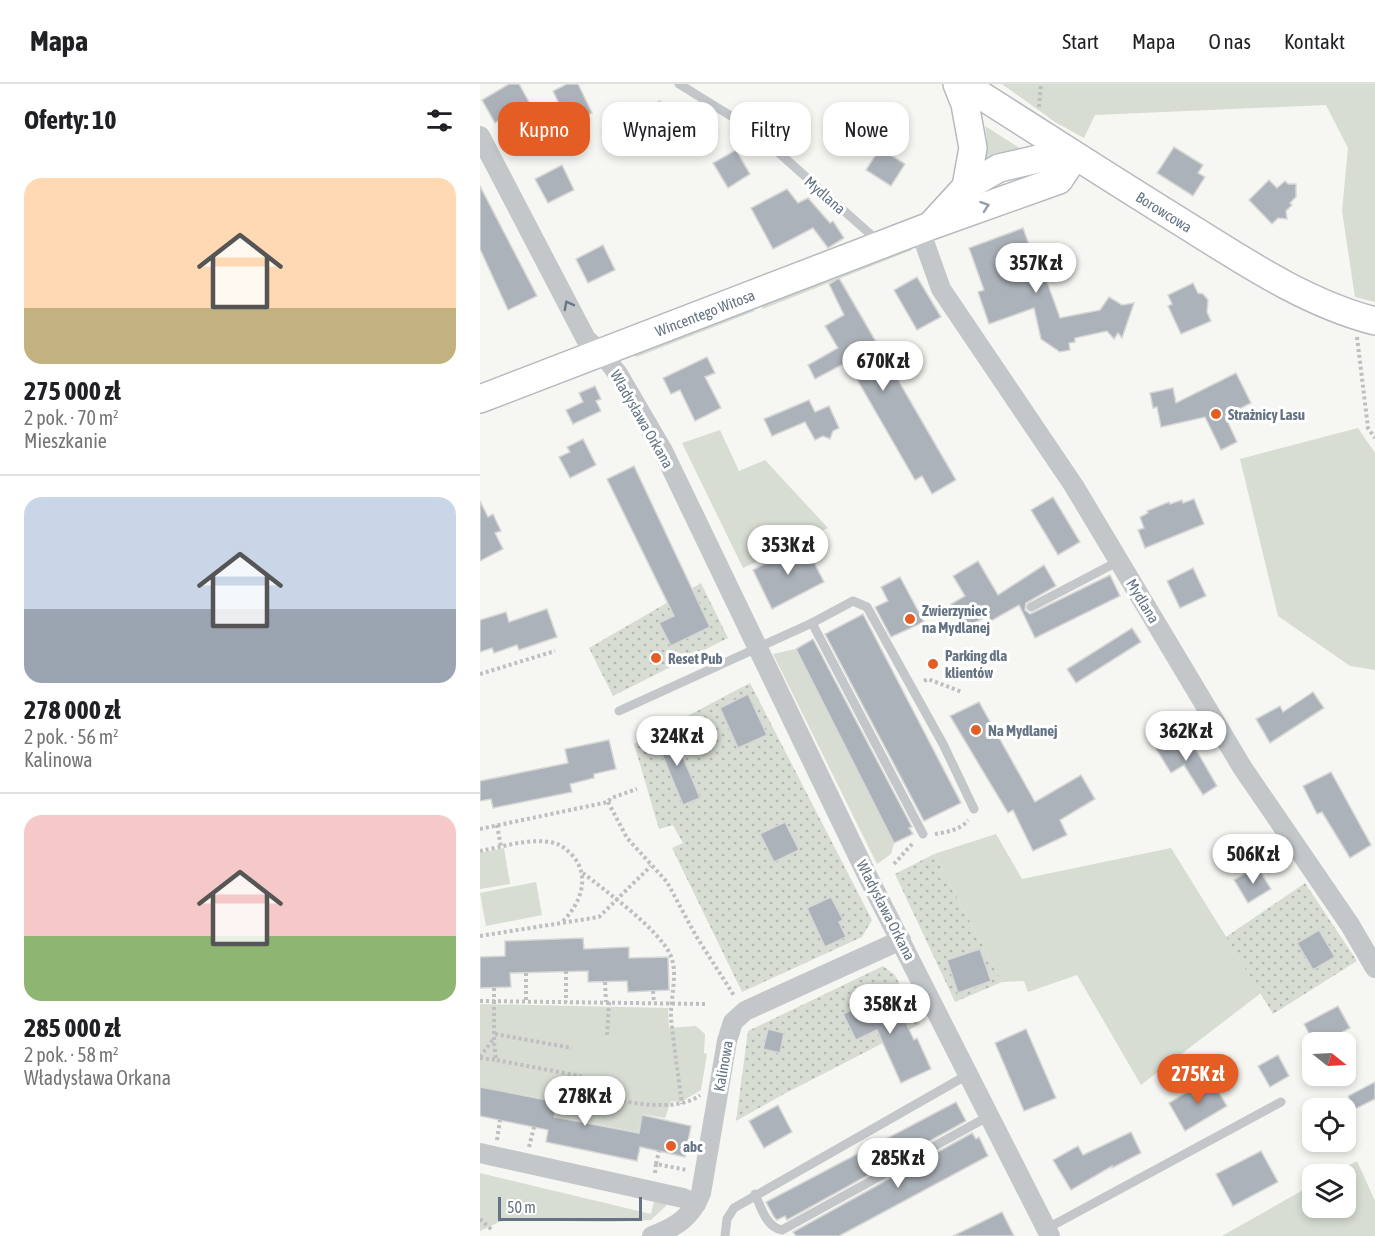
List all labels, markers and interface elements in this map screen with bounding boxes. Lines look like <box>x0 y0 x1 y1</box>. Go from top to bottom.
text: Mapa <box>30 25 88 57</box>
text: Start <box>1062 29 1099 53</box>
text: Mapa <box>1132 29 1175 53</box>
text: O nas <box>1208 29 1251 53</box>
text: Kontakt <box>1284 29 1345 53</box>
chip: Kupno <box>498 102 590 156</box>
chip: Wynajem <box>602 102 718 156</box>
chip: Filtry <box>730 102 811 156</box>
chip: Nowe <box>823 102 909 156</box>
icon: filters <box>423 104 456 137</box>
text: Oferty: 10 <box>24 105 116 135</box>
street label: Mydlana <box>801 173 849 217</box>
street label: Borowcowa <box>1133 188 1195 236</box>
one-way arrow <box>980 201 990 214</box>
icon: home <box>186 217 294 325</box>
pin: 357K zł <box>981 243 1091 294</box>
text: 357K zł <box>1009 251 1063 274</box>
street label: Wincentego Witosa <box>653 286 757 340</box>
one-way arrow <box>564 300 575 311</box>
pin: 670K zł <box>828 341 938 392</box>
text: 670K zł <box>856 349 910 372</box>
street label: Władysława Orkana <box>607 367 677 471</box>
text: 275 000 zł <box>24 376 121 406</box>
text: 2 pok. · 70 m² <box>24 406 119 429</box>
place label: Strażnicy Lasu <box>1228 406 1305 423</box>
marker: Strażnicy Lasu <box>1209 407 1223 421</box>
text: Mieszkanie <box>24 429 107 452</box>
pin: 353K zł <box>733 525 843 576</box>
text: 353K zł <box>761 533 815 556</box>
icon: home <box>186 536 294 644</box>
street label: Mydlana <box>1123 576 1163 626</box>
place label: Zwierzyniec na Mydlanej <box>922 602 990 636</box>
marker: Zwierzyniec na Mydlanej <box>903 612 917 626</box>
place label: Parking dla klientów <box>945 647 1007 681</box>
place label: Reset Pub <box>668 650 723 667</box>
marker: Reset Pub <box>649 651 663 665</box>
marker: Parking dla klientów <box>926 657 940 671</box>
text: 278 000 zł <box>24 695 121 725</box>
pin: 362K zł <box>1131 711 1241 762</box>
pin: 324K zł <box>622 716 732 767</box>
text: 362K zł <box>1159 719 1213 742</box>
place label: Na Mydlanej <box>988 722 1058 739</box>
marker: Na Mydlanej <box>969 723 983 737</box>
text: 324K zł <box>650 724 704 747</box>
text: 2 pok. · 56 m² <box>24 725 119 748</box>
text: Kalinowa <box>24 748 93 771</box>
pin: 506K zł <box>1198 834 1308 885</box>
text: 506K zł <box>1226 842 1280 865</box>
icon: home <box>186 854 294 962</box>
street label: Władysława Orkana <box>853 857 919 963</box>
pin: 358K zł <box>835 984 945 1035</box>
text: 358K zł <box>863 992 917 1015</box>
text: 285 000 zł <box>24 1013 121 1043</box>
north arrow <box>1302 1032 1356 1086</box>
map controls <box>1302 1032 1356 1218</box>
street label: Kalinowa <box>710 1039 736 1093</box>
text: 2 pok. · 58 m² <box>24 1043 119 1066</box>
pin: 275K zł <box>1143 1054 1253 1105</box>
text: 275K zł <box>1171 1062 1225 1085</box>
text: Władysława Orkana <box>24 1066 171 1089</box>
pin: 278K zł <box>530 1076 640 1127</box>
text: 278K zł <box>558 1084 612 1107</box>
button: locate <box>1302 1098 1356 1152</box>
place label: abc <box>683 1138 703 1155</box>
pin: 285K zł <box>843 1138 953 1189</box>
marker: abc <box>664 1139 678 1153</box>
text: 285K zł <box>871 1146 925 1169</box>
button: layers <box>1302 1164 1356 1218</box>
scale bar <box>498 1194 642 1222</box>
text: 50 m <box>507 1198 536 1216</box>

